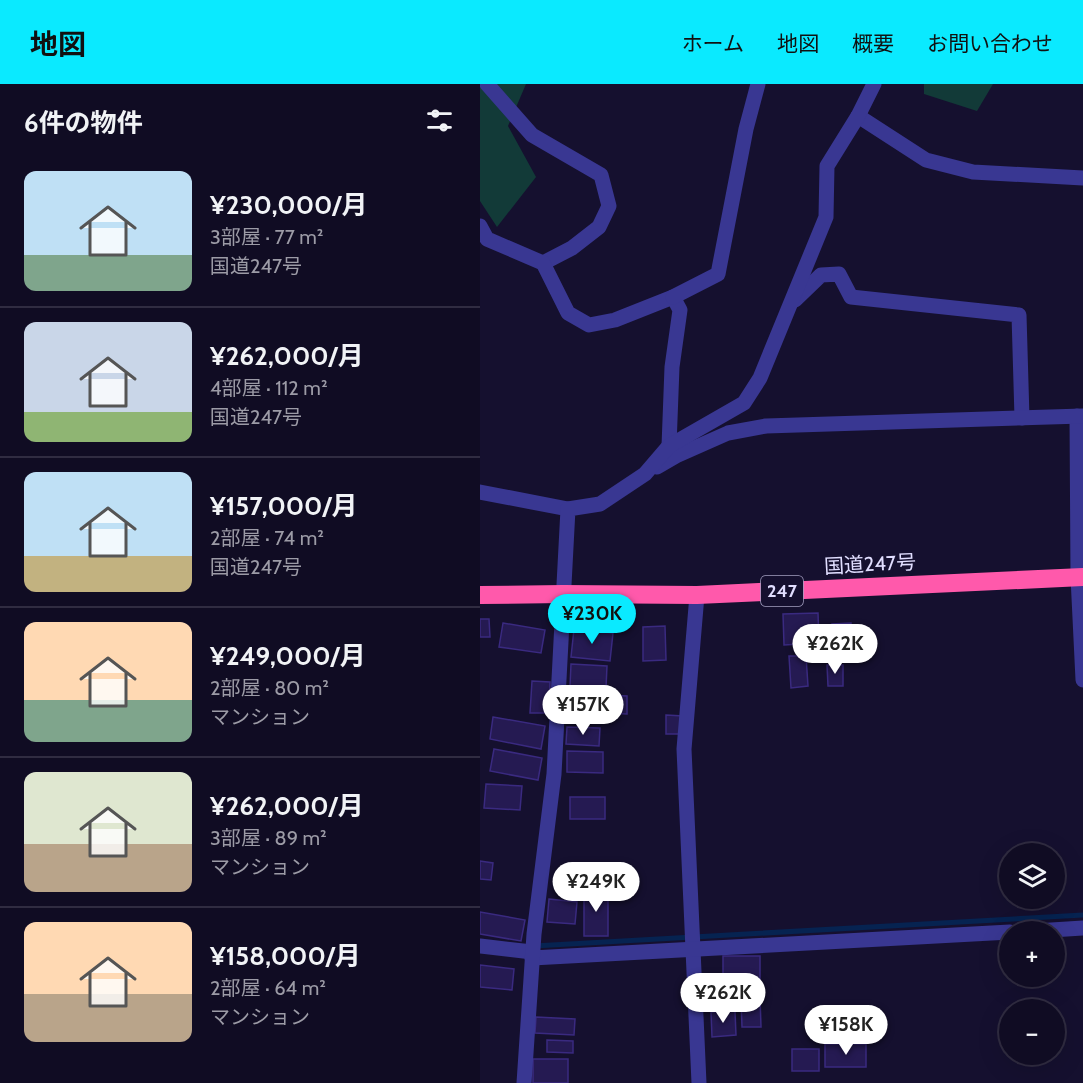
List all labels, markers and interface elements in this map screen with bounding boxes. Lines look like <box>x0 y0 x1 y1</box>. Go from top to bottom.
text: 地図 <box>30 27 86 61</box>
text: ホーム <box>682 31 744 56</box>
text: 地図 <box>777 31 819 56</box>
text: 概要 <box>852 31 894 56</box>
text: お問い合わせ <box>927 31 1053 56</box>
icon: filters <box>423 104 456 137</box>
text: 6件の物件 <box>24 107 143 139</box>
text: ¥230,000/月 <box>210 189 367 221</box>
icon: home <box>72 195 144 267</box>
text: 3部屋 · 77 m² <box>210 225 323 249</box>
text: 国道247号 <box>210 254 302 278</box>
text: ¥262,000/月 <box>210 340 364 372</box>
icon: home <box>72 346 144 418</box>
text: 4部屋 · 112 m² <box>210 376 328 400</box>
text: 国道247号 <box>210 405 302 429</box>
text: ¥157,000/月 <box>210 490 357 522</box>
icon: home <box>72 496 144 568</box>
text: 2部屋 · 74 m² <box>210 526 324 550</box>
street label: 国道247号 <box>823 550 917 578</box>
text: 国道247号 <box>210 555 302 579</box>
road number: 247 <box>761 576 803 606</box>
pin: ¥230K <box>550 594 634 645</box>
text: ¥230K <box>562 601 622 625</box>
pin: ¥262K <box>793 624 877 675</box>
text: ¥262K <box>806 631 864 655</box>
text: ¥249,000/月 <box>210 640 366 672</box>
icon: home <box>72 646 144 718</box>
text: 2部屋 · 80 m² <box>210 676 329 700</box>
pin: ¥157K <box>541 685 625 736</box>
text: ¥157K <box>557 692 609 716</box>
text: マンション <box>210 705 310 729</box>
text: ¥262,000/月 <box>210 790 364 822</box>
icon: home <box>72 796 144 868</box>
text: 3部屋 · 89 m² <box>210 826 327 850</box>
map controls <box>999 843 1065 1065</box>
button: layers <box>999 843 1065 909</box>
text: マンション <box>210 855 310 879</box>
pin: ¥249K <box>554 862 638 913</box>
text: ¥249K <box>567 869 625 893</box>
button: + <box>999 921 1065 987</box>
text: ¥158,000/月 <box>210 940 361 972</box>
icon: home <box>72 946 144 1018</box>
pin: ¥262K <box>681 973 765 1024</box>
text: 2部屋 · 64 m² <box>210 976 326 1000</box>
text: ¥262K <box>694 980 752 1004</box>
button: − <box>999 999 1065 1065</box>
text: マンション <box>210 1005 310 1029</box>
pin: ¥158K <box>804 1005 888 1056</box>
text: ¥158K <box>819 1012 873 1036</box>

